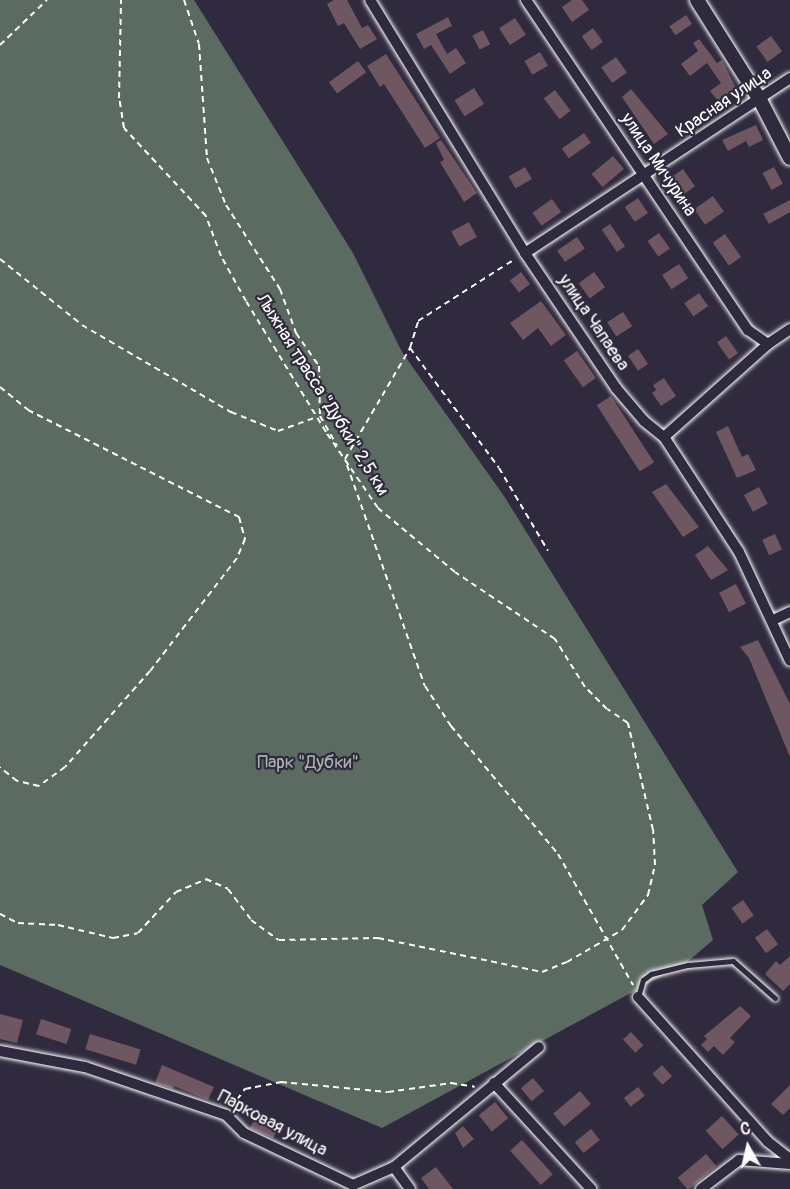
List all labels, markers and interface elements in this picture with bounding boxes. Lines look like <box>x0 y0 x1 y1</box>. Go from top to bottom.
street label: Красная улица <box>672 63 776 143</box>
street label: улица Мичурина <box>615 109 701 221</box>
street label: улица Чапаева <box>553 271 633 375</box>
street label: Лыжная трасса "Дубки" 2,5 км <box>251 290 393 500</box>
park label: Парк "Дубки" <box>257 752 359 774</box>
street label: Парковая улица <box>213 1086 331 1162</box>
north arrow <box>718 1117 778 1177</box>
text: С <box>739 1119 752 1140</box>

